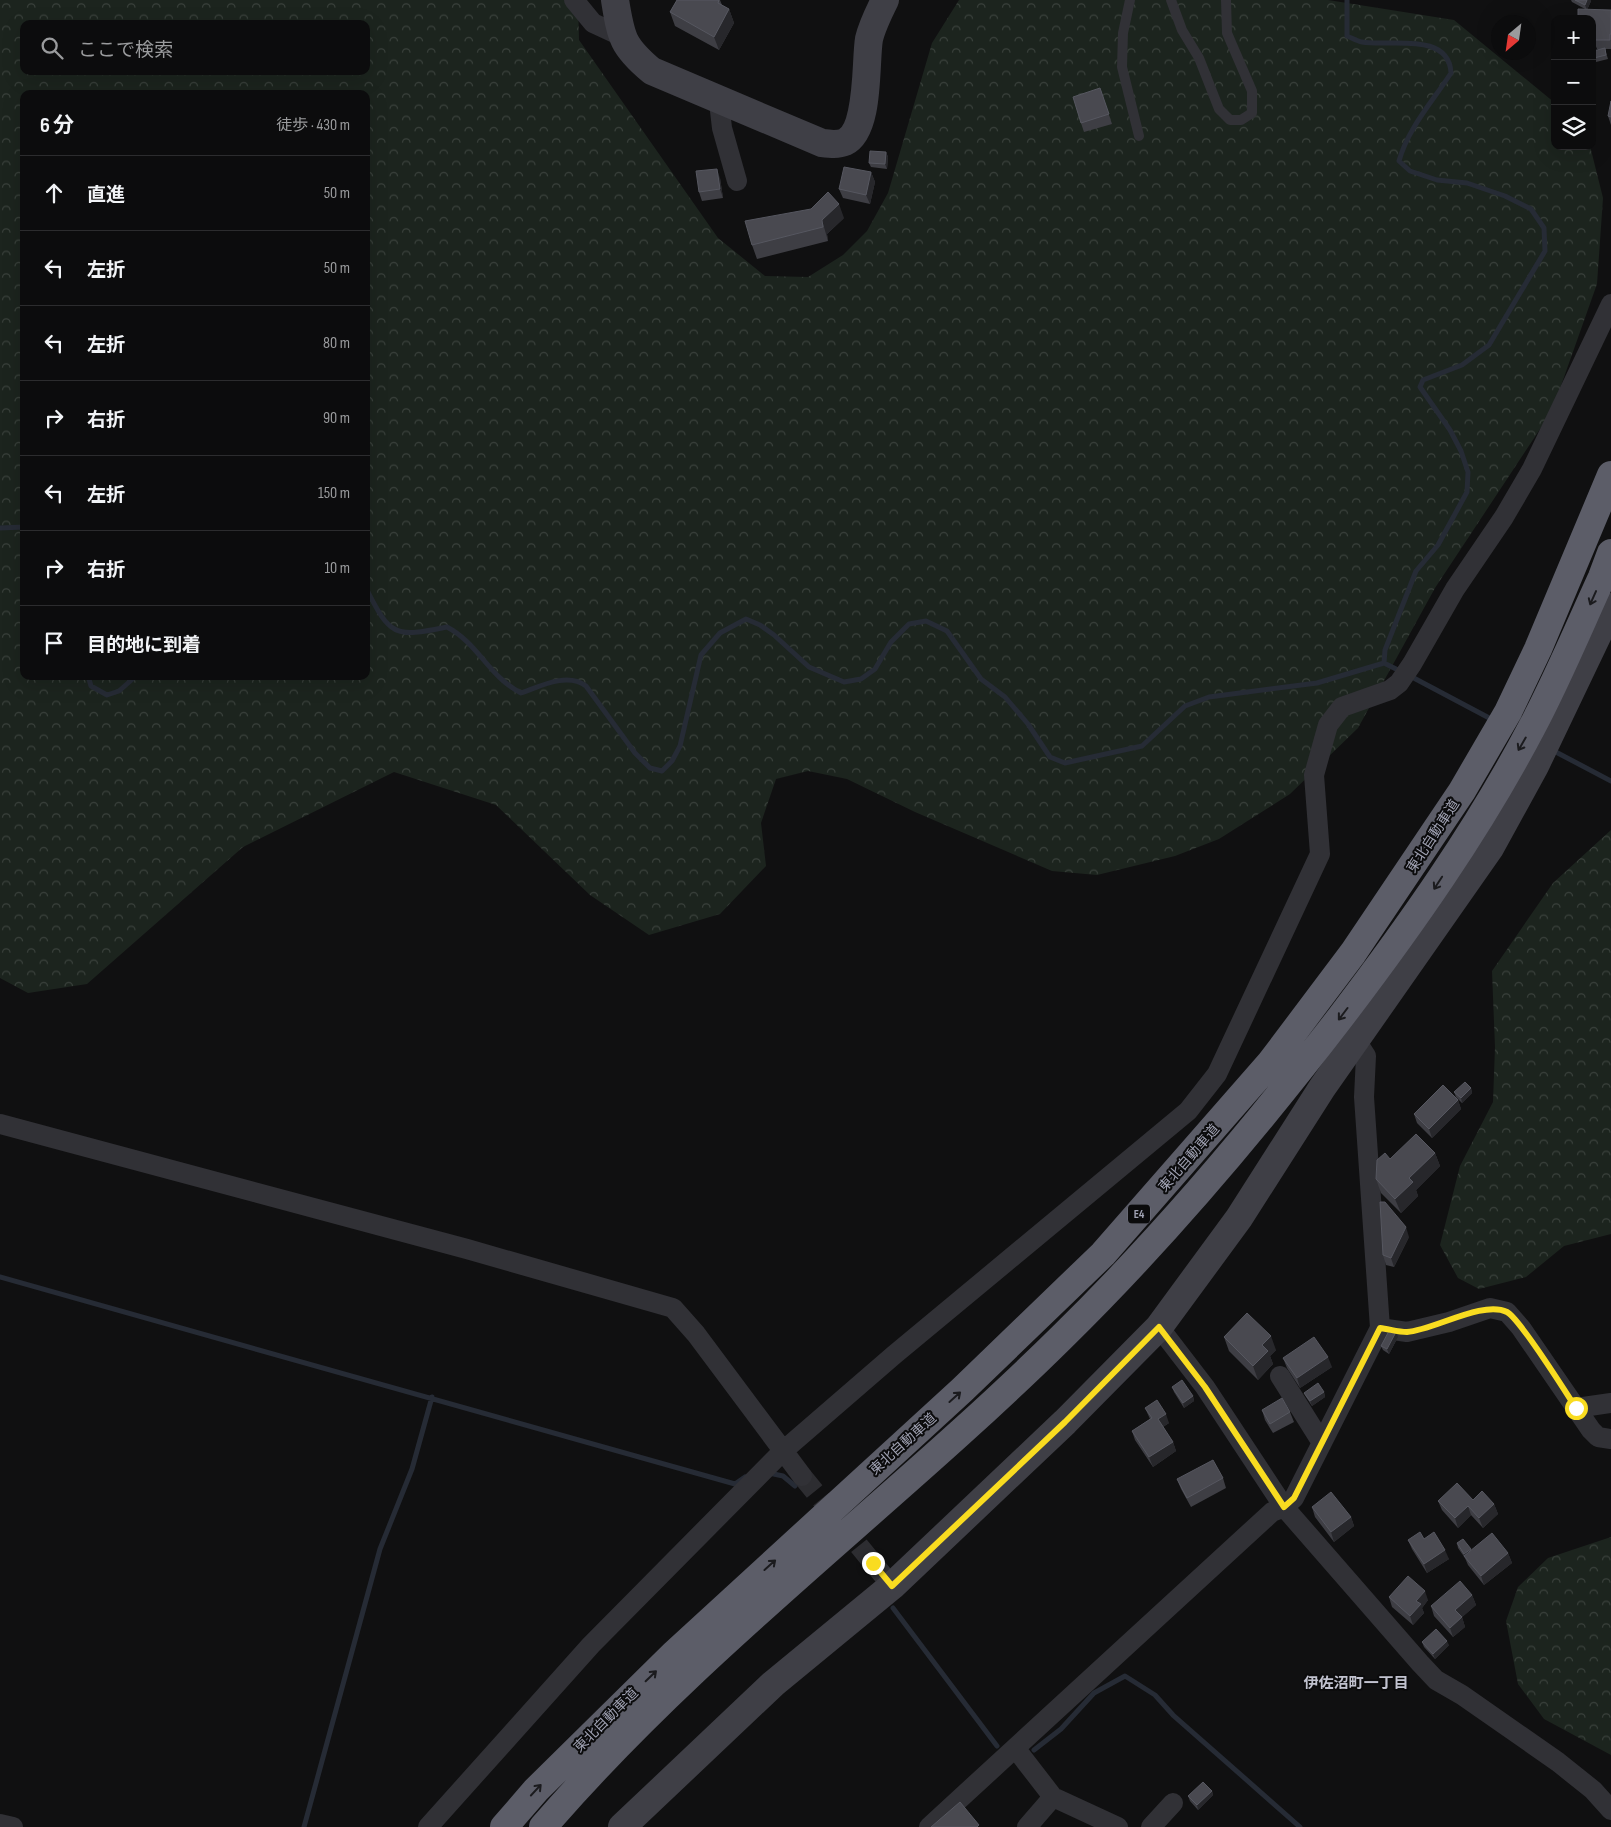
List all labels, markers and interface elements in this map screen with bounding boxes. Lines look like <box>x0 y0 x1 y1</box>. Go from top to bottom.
north arrow <box>1491 15 1536 60</box>
map controls <box>1551 15 1596 150</box>
button: + <box>1551 15 1596 60</box>
search box <box>20 20 370 75</box>
icon: search <box>38 34 66 62</box>
text: ここで検索 <box>78 39 173 62</box>
button: − <box>1551 60 1596 105</box>
button: layers <box>1551 105 1596 150</box>
text: 6 分 <box>40 113 74 138</box>
text: 徒歩 · 430 m <box>276 116 350 135</box>
icon: ahead <box>40 179 68 207</box>
text: 直進 <box>87 184 125 207</box>
text: 50 m <box>324 184 350 203</box>
icon: left <box>40 254 68 282</box>
text: 左折 <box>87 259 125 282</box>
text: 50 m <box>324 259 350 278</box>
icon: left <box>40 329 68 357</box>
text: 左折 <box>87 334 125 357</box>
text: 80 m <box>323 334 350 353</box>
icon: right <box>40 404 68 432</box>
text: 右折 <box>87 409 125 432</box>
text: 90 m <box>323 409 350 428</box>
icon: left <box>40 479 68 507</box>
text: 左折 <box>87 484 125 507</box>
text: 150 m <box>318 484 350 503</box>
icon: right <box>40 554 68 582</box>
text: 右折 <box>87 559 125 582</box>
text: 10 m <box>324 559 350 578</box>
one-way arrow <box>1587 590 1597 605</box>
icon: arrive <box>40 629 68 657</box>
text: 目的地に到着 <box>87 634 201 657</box>
one-way arrow <box>1517 737 1527 751</box>
street label: 東北自動車道 <box>1403 796 1463 876</box>
one-way arrow <box>1433 875 1443 889</box>
one-way arrow <box>1337 1008 1348 1021</box>
street label: 東北自動車道 <box>1155 1121 1223 1195</box>
road number: E4 <box>1128 1204 1150 1224</box>
one-way arrow <box>949 1391 962 1403</box>
route start <box>1565 1397 1588 1420</box>
street label: 東北自動車道 <box>866 1410 940 1478</box>
route end <box>862 1552 885 1575</box>
one-way arrow <box>764 1559 777 1571</box>
one-way arrow <box>645 1670 657 1682</box>
district label: 伊佐沼町一丁目 <box>1303 1674 1409 1693</box>
street label: 東北自動車道 <box>570 1684 642 1756</box>
one-way arrow <box>530 1784 542 1797</box>

